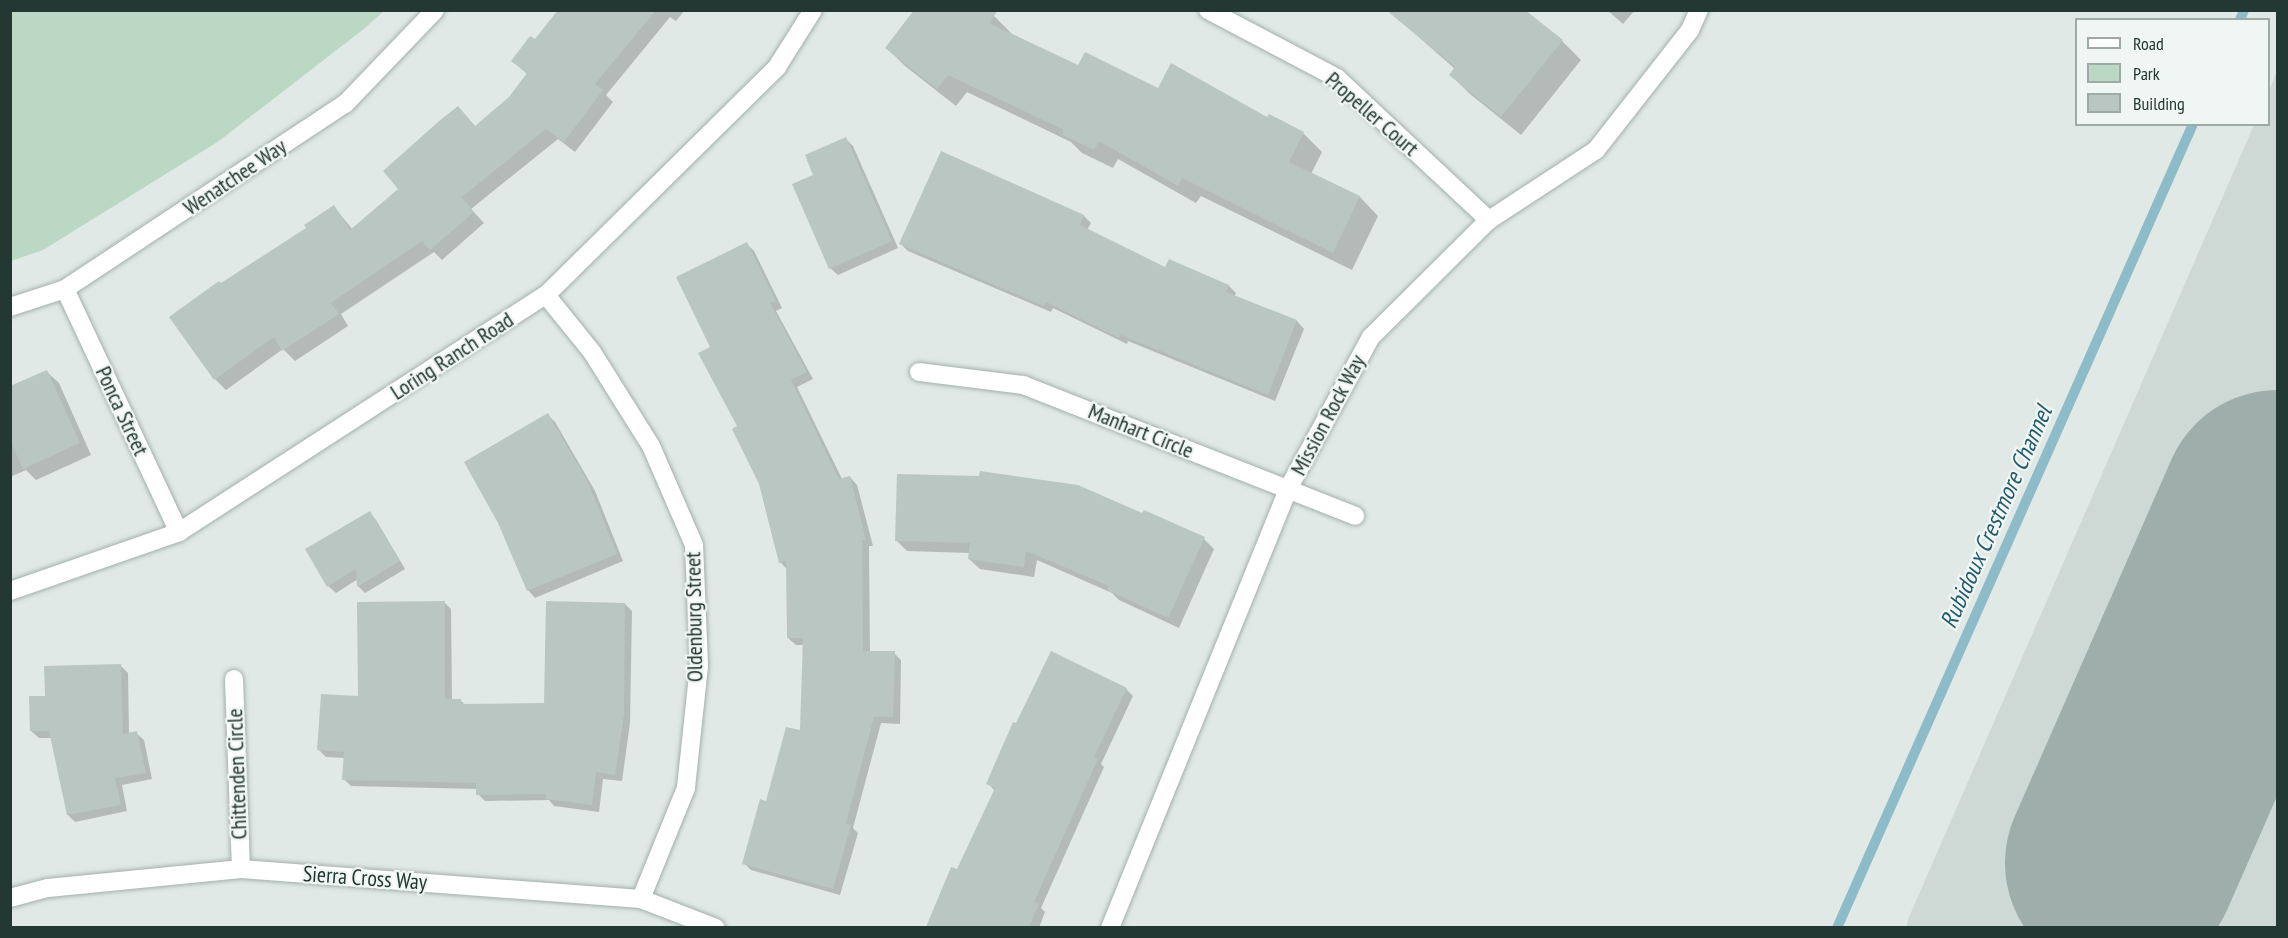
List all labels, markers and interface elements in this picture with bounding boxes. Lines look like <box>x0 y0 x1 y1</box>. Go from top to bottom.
legend <box>2075 18 2270 126</box>
text: Road <box>2133 32 2164 55</box>
text: Park <box>2133 62 2160 85</box>
street label: Propeller Court <box>1320 66 1424 162</box>
text: Building <box>2133 92 2185 115</box>
street label: Wenatchee Way <box>178 133 292 221</box>
street label: Loring Ranch Road <box>386 307 518 405</box>
street label: Mission Rock Way <box>1285 350 1371 480</box>
street label: Ponca Street <box>90 362 154 460</box>
street label: Manhart Circle <box>1085 398 1197 464</box>
water label: Rubidoux Crestmore Channel <box>1934 401 2058 633</box>
street label: Oldenburg Street <box>680 552 708 682</box>
street label: Chittenden Circle <box>222 708 252 840</box>
street label: Sierra Cross Way <box>302 860 428 896</box>

